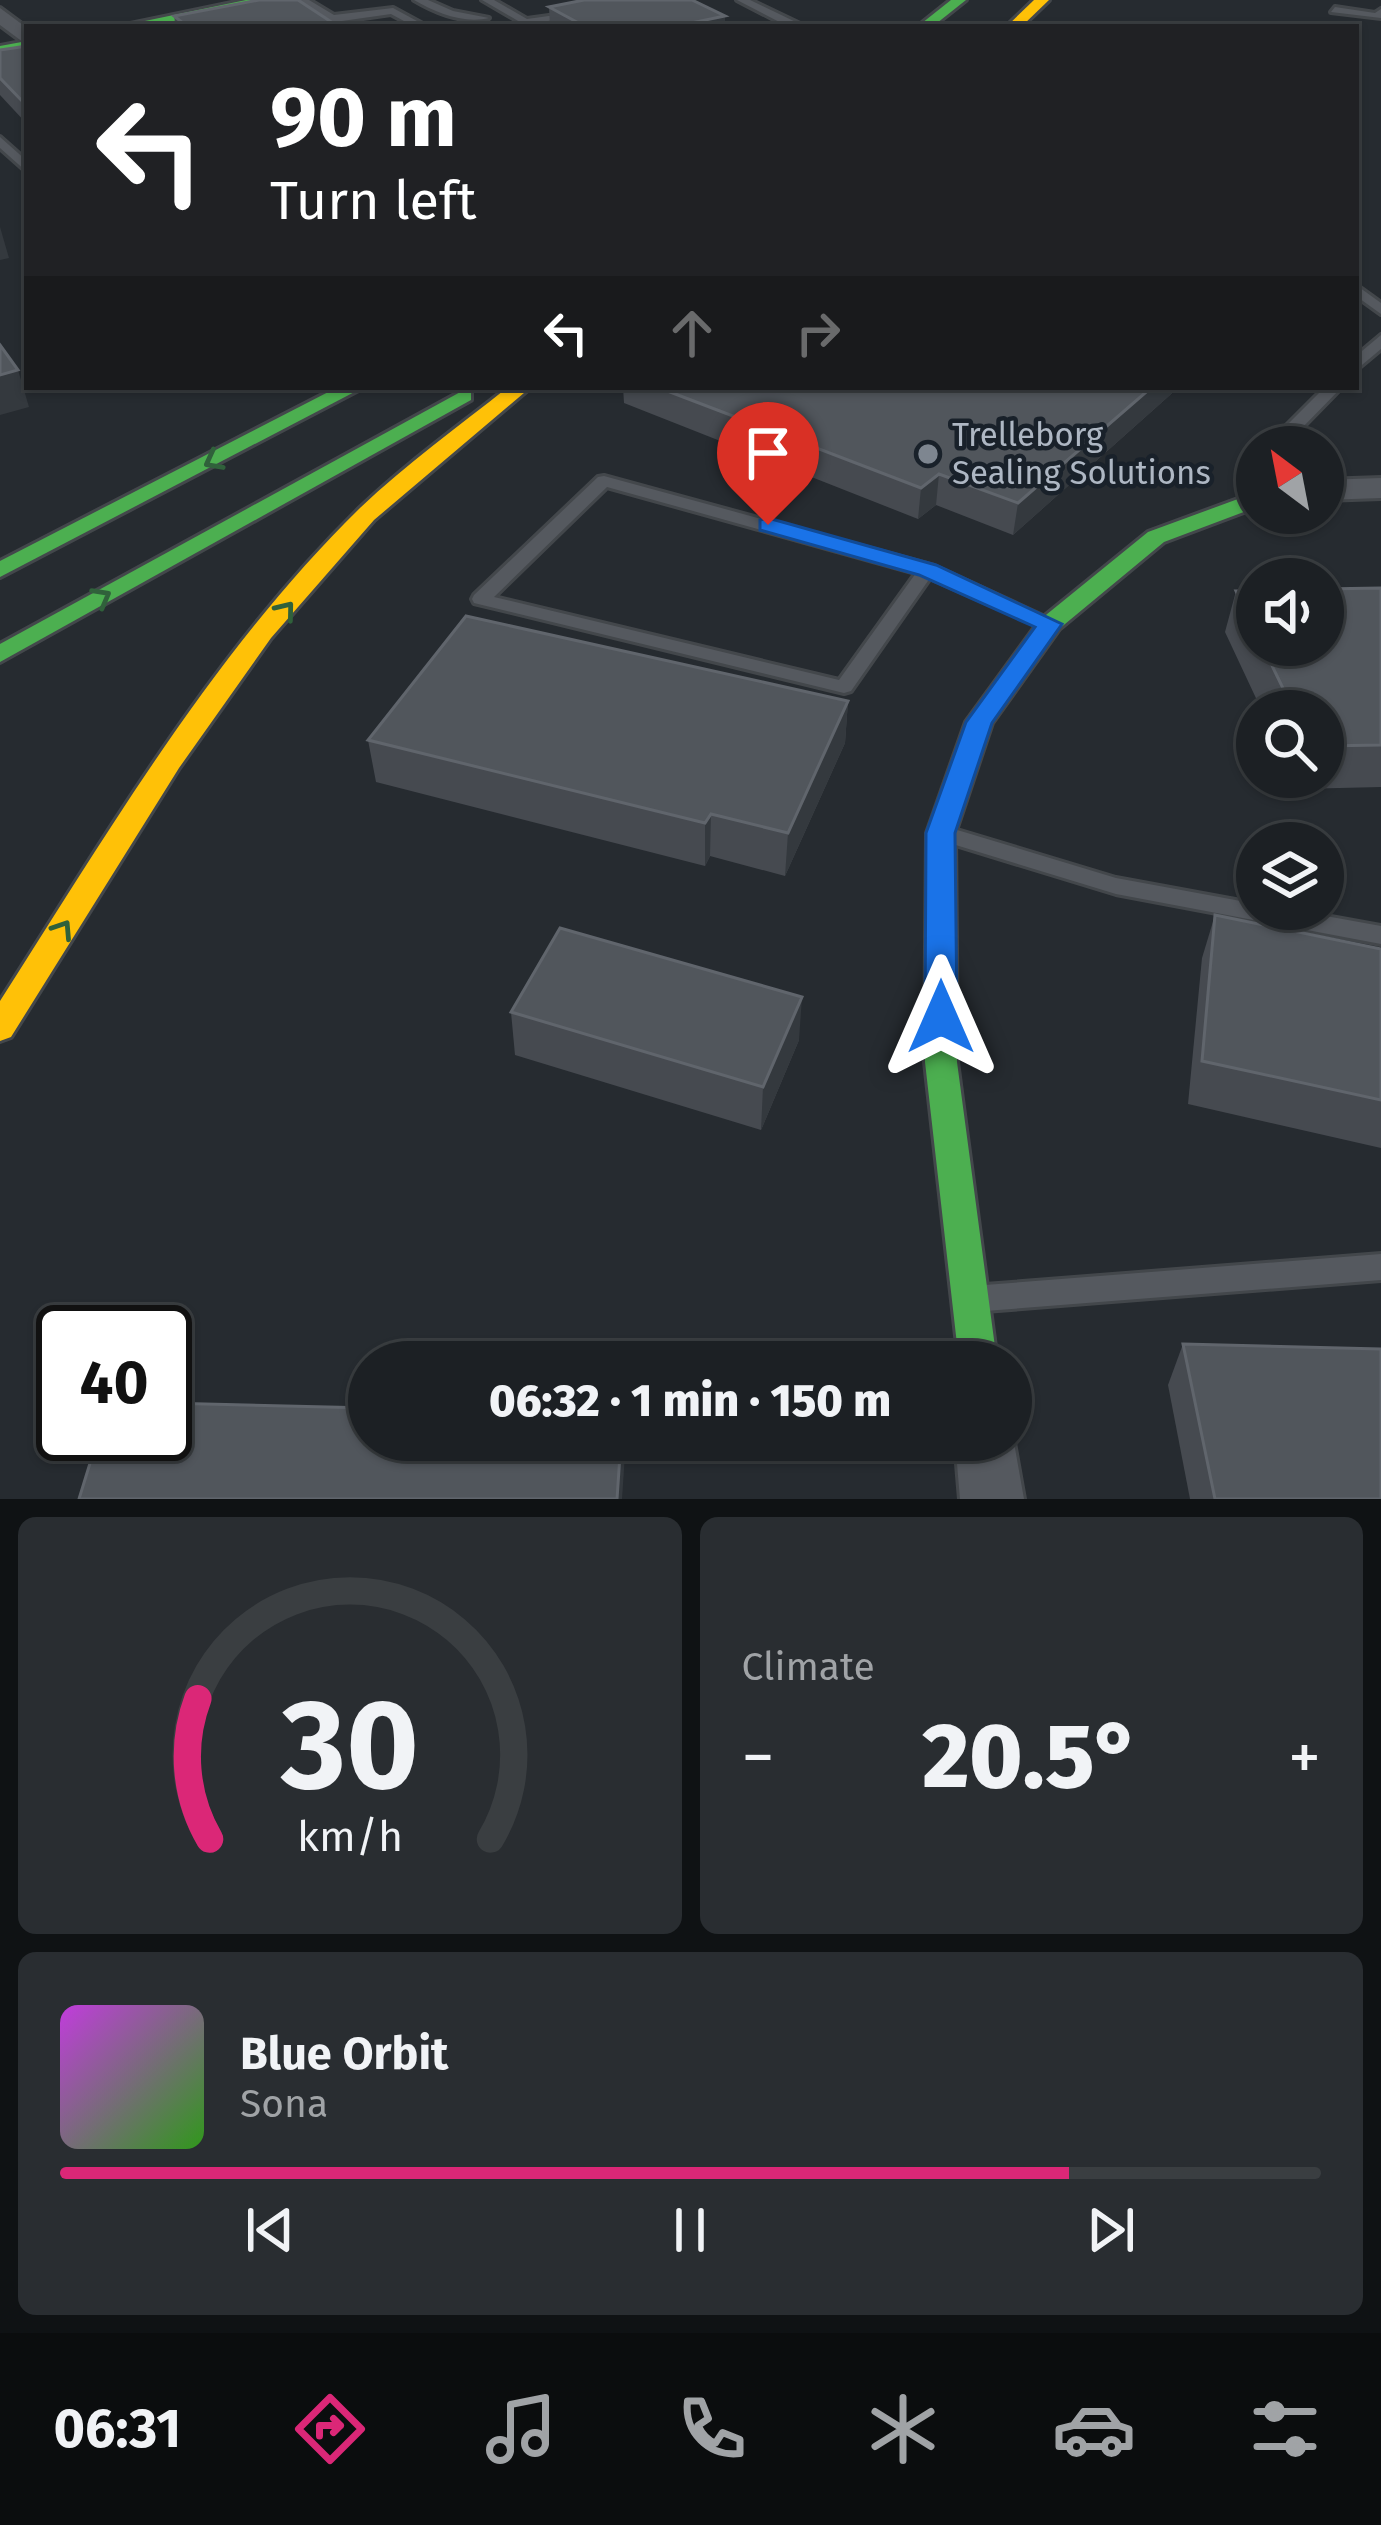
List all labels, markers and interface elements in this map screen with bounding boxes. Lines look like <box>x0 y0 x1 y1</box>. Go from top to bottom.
text: 90 m <box>270 67 457 168</box>
icon: left <box>72 72 228 228</box>
text: Turn left <box>270 169 477 233</box>
icon: left <box>533 300 599 366</box>
icon: ahead <box>659 300 725 366</box>
icon: right <box>785 300 851 366</box>
pin <box>717 402 819 525</box>
place label: Trelleborg Sealing Solutions <box>952 415 1211 493</box>
icon: arrive <box>735 420 801 486</box>
north arrow <box>1236 426 1344 534</box>
map controls <box>1236 426 1344 930</box>
marker: Trelleborg Sealing Solutions <box>915 441 941 467</box>
one-way arrow <box>205 447 226 470</box>
button: sound <box>1236 558 1344 666</box>
one-way arrow <box>90 588 111 611</box>
one-way arrow <box>272 601 293 623</box>
button: search <box>1236 690 1344 798</box>
button: layers <box>1236 822 1344 930</box>
one-way arrow <box>49 920 71 942</box>
position arrow <box>878 954 1004 1080</box>
speed limit sign: 40 <box>36 1305 192 1461</box>
text: 06:32 · 1 min · 150 m <box>489 1374 891 1428</box>
text: Climate <box>742 1644 875 1690</box>
text: 30 <box>280 1671 419 1821</box>
text: 20.5° <box>922 1703 1140 1811</box>
text: − <box>742 1718 775 1797</box>
text: + <box>1288 1718 1321 1797</box>
text: km/h <box>297 1810 403 1861</box>
text: Blue Orbit <box>240 2027 448 2081</box>
text: Sona <box>240 2081 328 2127</box>
icon: previous <box>237 2197 303 2263</box>
icon: pause <box>657 2197 723 2263</box>
icon: next <box>1078 2197 1144 2263</box>
icon: directions <box>288 2387 372 2471</box>
icon: music <box>479 2387 563 2471</box>
icon: phone <box>670 2387 754 2471</box>
icon: climate <box>861 2387 945 2471</box>
icon: car <box>1052 2387 1136 2471</box>
icon: filters <box>1243 2387 1327 2471</box>
text: 06:31 <box>54 2397 181 2461</box>

